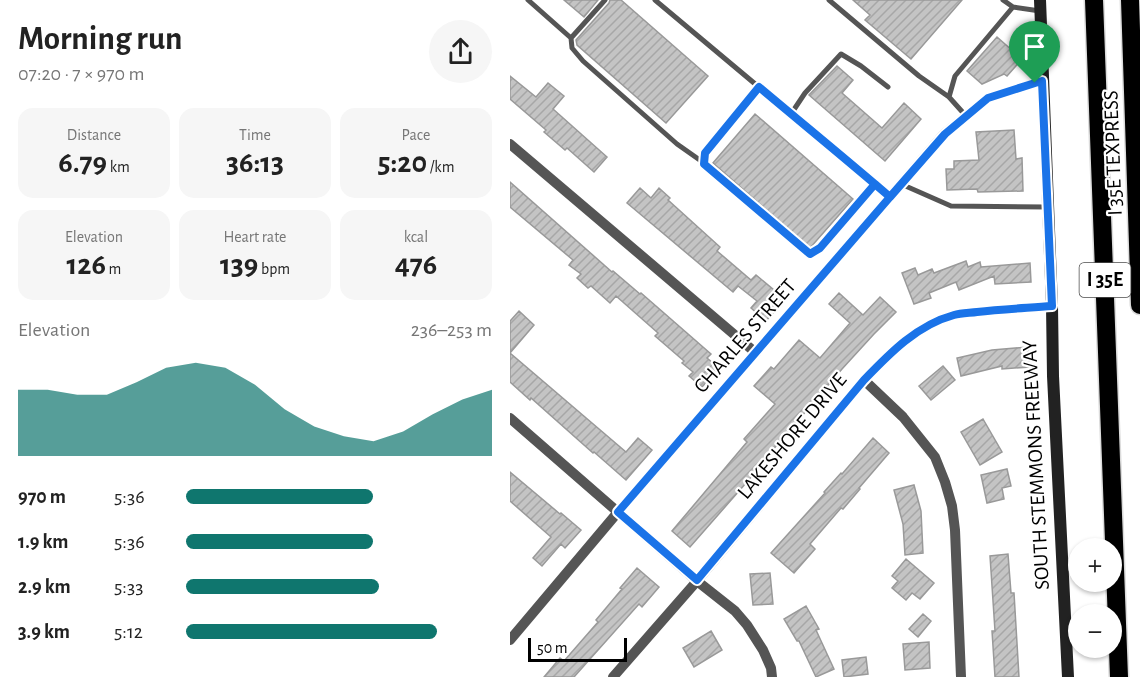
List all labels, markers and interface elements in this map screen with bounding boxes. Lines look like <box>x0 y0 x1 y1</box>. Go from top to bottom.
button: share <box>429 20 492 83</box>
pin <box>1009 21 1060 83</box>
text: Morning run <box>18 23 182 56</box>
icon: arrive <box>1018 30 1051 63</box>
text: 07:20 · 7 × 970 m <box>18 64 144 84</box>
street label: I 35E TEXPRESS <box>1100 90 1126 216</box>
text: Distance <box>67 127 121 143</box>
text: Time <box>239 127 271 143</box>
text: Pace <box>402 127 430 143</box>
text: 6.79 <box>58 148 107 178</box>
text: 36:13 <box>226 148 284 178</box>
text: 5:20 <box>378 148 427 178</box>
text: km <box>107 159 130 175</box>
text: /km <box>427 159 454 175</box>
text: Elevation <box>65 229 123 245</box>
text: Heart rate <box>224 229 286 245</box>
text: kcal <box>404 229 428 245</box>
text: 126 <box>67 250 106 280</box>
text: 139 <box>220 250 258 280</box>
text: 476 <box>395 250 437 280</box>
text: m <box>106 261 121 277</box>
text: bpm <box>258 261 290 277</box>
road number: I 35E <box>1080 263 1130 297</box>
street label: CHARLES STREET <box>690 275 800 397</box>
text: Elevation <box>18 320 90 340</box>
text: 236–253 m <box>411 320 492 340</box>
street label: SOUTH STEMMONS FREEWAY <box>1019 340 1053 590</box>
street label: LAKESHORE DRIVE <box>733 369 851 503</box>
text: 970 m <box>18 487 66 507</box>
text: 5:36 <box>114 487 145 507</box>
text: 1.9 km <box>18 532 69 552</box>
text: 5:36 <box>114 532 145 552</box>
map controls <box>1068 538 1122 658</box>
button: + <box>1068 538 1122 592</box>
text: 2.9 km <box>18 577 71 597</box>
text: 5:33 <box>114 577 143 597</box>
button: − <box>1068 604 1122 658</box>
text: 3.9 km <box>18 622 70 642</box>
text: 5:12 <box>114 622 143 642</box>
scale bar <box>528 635 627 662</box>
text: 50 m <box>537 640 568 656</box>

